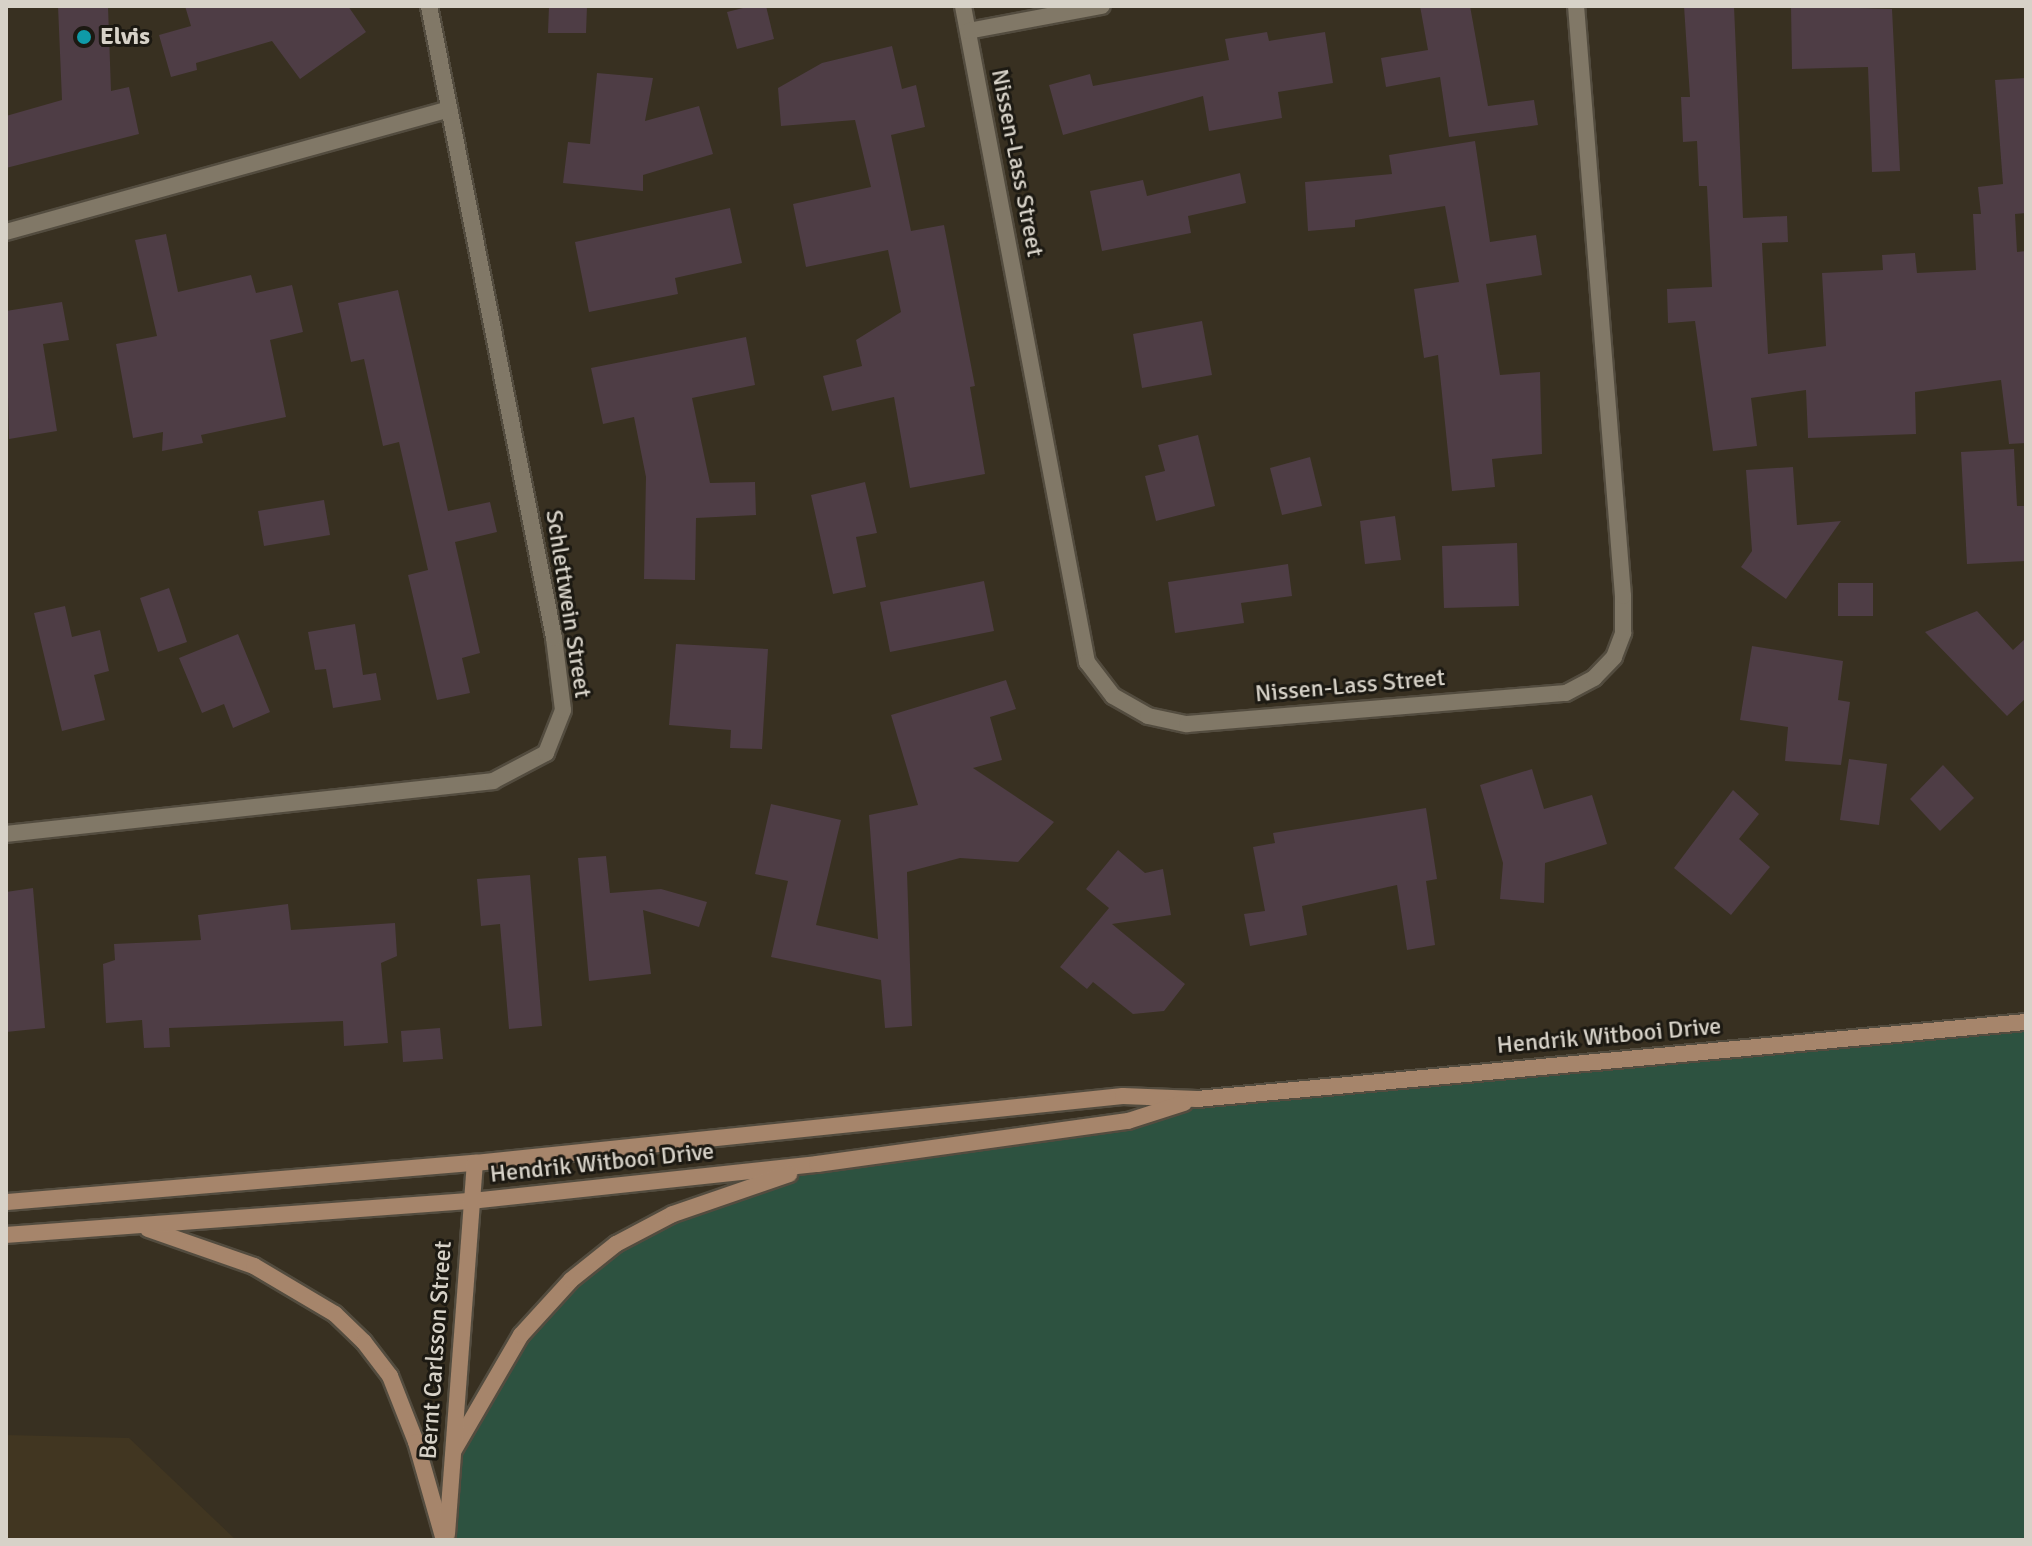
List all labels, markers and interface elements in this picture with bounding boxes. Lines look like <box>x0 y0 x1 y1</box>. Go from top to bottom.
place label: Elvis <box>100 23 150 51</box>
marker: Elvis <box>75 28 93 46</box>
street label: Nissen-Lass Street <box>985 67 1049 259</box>
street label: Schlettwein Street <box>539 508 597 700</box>
street label: Nissen-Lass Street <box>1254 663 1446 709</box>
street label: Hendrik Witbooi Drive <box>1496 1012 1722 1060</box>
street label: Hendrik Witbooi Drive <box>488 1137 716 1189</box>
street label: Bernt Carlsson Street <box>414 1240 458 1460</box>

